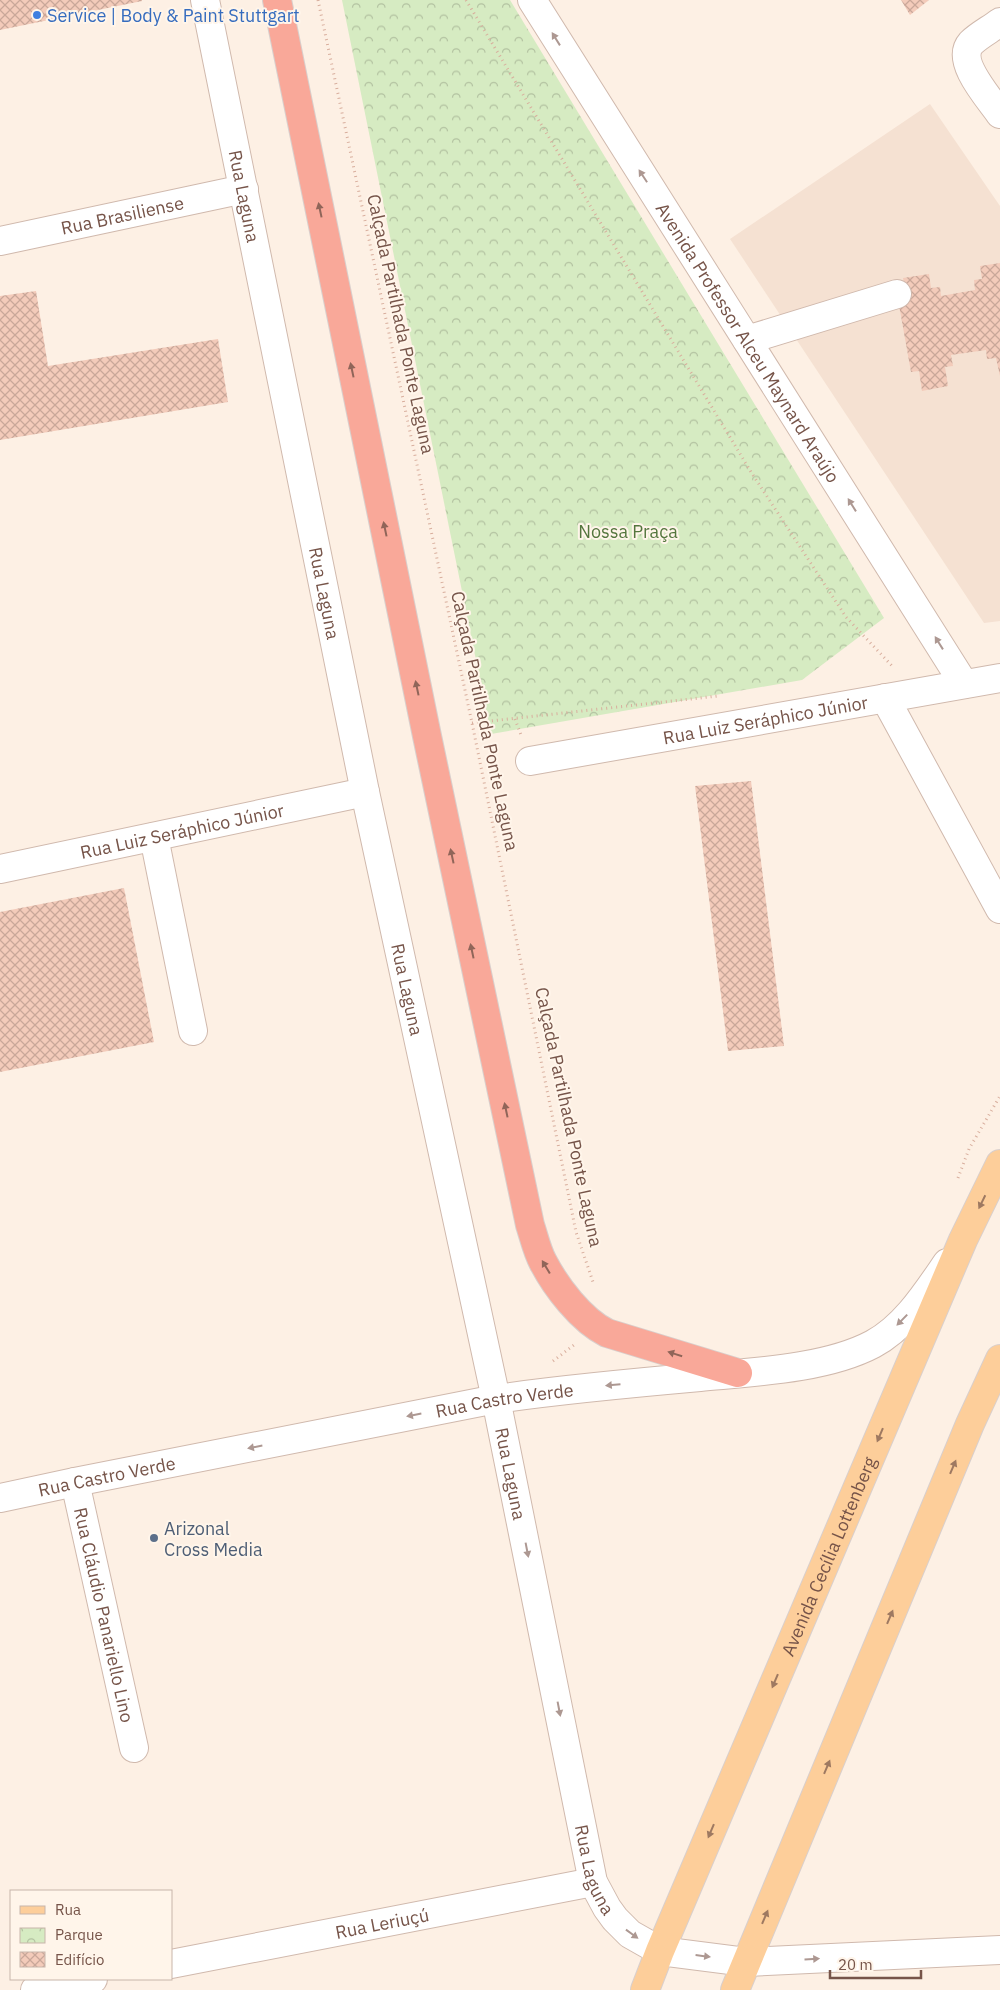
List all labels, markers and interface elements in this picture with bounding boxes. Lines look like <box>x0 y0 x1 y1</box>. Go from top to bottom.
place label: Service | Body & Paint Stuttgart <box>47 4 300 27</box>
marker: Service | Body & Paint Stuttgart <box>31 9 43 21</box>
one-way arrow <box>551 32 560 46</box>
street label: Rua Laguna <box>224 148 265 245</box>
one-way arrow <box>638 170 647 183</box>
street label: Rua Brasiliense <box>59 191 186 239</box>
street label: Calçada Partilhada Ponte Laguna <box>362 192 440 456</box>
street label: Avenida Professor Alceu Maynard Araújo <box>651 198 845 487</box>
one-way arrow <box>316 203 324 218</box>
one-way arrow <box>348 361 356 377</box>
one-way arrow <box>847 499 857 512</box>
park label: Nossa Praça <box>578 520 678 543</box>
one-way arrow <box>381 521 389 537</box>
street label: Rua Laguna <box>304 545 345 642</box>
street label: Calçada Partilhada Ponte Laguna <box>446 589 524 853</box>
one-way arrow <box>934 636 943 649</box>
one-way arrow <box>413 680 421 696</box>
street label: Rua Luiz Seráphico Júnior <box>661 690 870 749</box>
street label: Rua Luiz Seráphico Júnior <box>78 798 286 863</box>
one-way arrow <box>448 848 456 863</box>
street label: Rua Laguna <box>386 941 429 1038</box>
one-way arrow <box>468 943 476 958</box>
street label: Calçada Partilhada Ponte Laguna <box>530 985 608 1249</box>
one-way arrow <box>502 1102 510 1117</box>
one-way arrow <box>978 1194 986 1209</box>
one-way arrow <box>542 1260 551 1273</box>
one-way arrow <box>896 1313 908 1325</box>
one-way arrow <box>667 1349 682 1357</box>
street label: Rua Castro Verde <box>433 1378 575 1422</box>
one-way arrow <box>605 1381 621 1389</box>
one-way arrow <box>406 1412 422 1420</box>
street label: Rua Laguna <box>490 1425 532 1522</box>
one-way arrow <box>876 1428 884 1442</box>
one-way arrow <box>246 1443 262 1451</box>
street label: Rua Castro Verde <box>36 1451 177 1501</box>
street label: Avenida Cecília Lottenberg <box>776 1453 881 1659</box>
one-way arrow <box>949 1460 957 1474</box>
street label: Rua Cláudio Panariello Lino <box>69 1505 139 1725</box>
place label: Arizonal Cross Media <box>164 1517 263 1561</box>
marker: Arizonal Cross Media <box>148 1532 160 1544</box>
one-way arrow <box>523 1543 531 1559</box>
one-way arrow <box>886 1609 894 1624</box>
one-way arrow <box>771 1674 779 1688</box>
one-way arrow <box>555 1702 563 1718</box>
one-way arrow <box>824 1760 832 1774</box>
street label: Rua Laguna <box>570 1822 620 1920</box>
one-way arrow <box>707 1824 715 1838</box>
legend <box>10 1890 172 1980</box>
text: Rua <box>55 1900 81 1919</box>
street label: Rua Leriuçú <box>333 1903 431 1943</box>
one-way arrow <box>761 1909 769 1924</box>
text: Parque <box>55 1925 103 1944</box>
one-way arrow <box>625 1929 639 1939</box>
scale bar <box>830 1948 921 1980</box>
text: Edifício <box>55 1950 104 1969</box>
one-way arrow <box>695 1952 711 1960</box>
one-way arrow <box>805 1954 821 1962</box>
text: 20 m <box>838 1955 873 1974</box>

